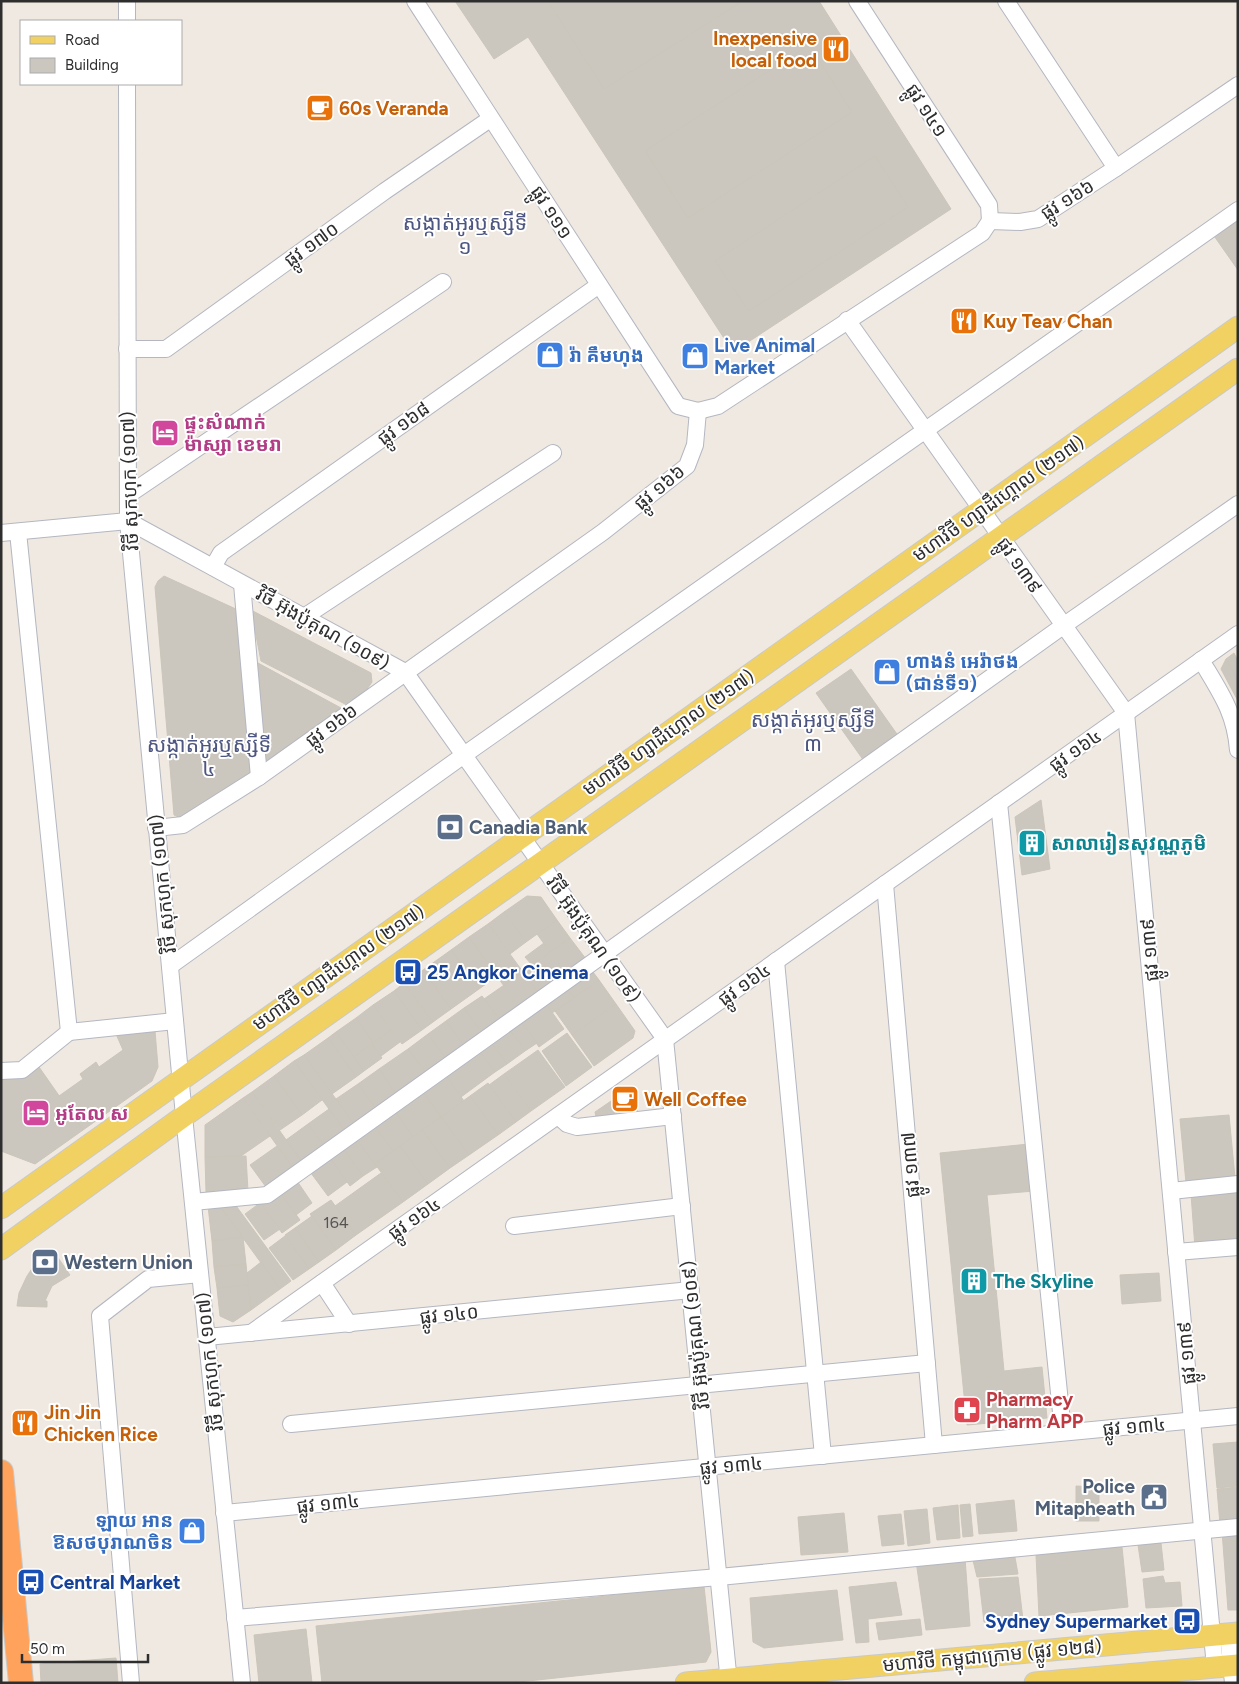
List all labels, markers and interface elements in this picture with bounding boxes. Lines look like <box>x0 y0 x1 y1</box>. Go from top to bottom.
legend <box>20 20 182 85</box>
place label: Inexpensive local food <box>713 27 817 72</box>
text: Road <box>65 31 100 49</box>
restaurant icon: Inexpensive local food <box>821 34 851 64</box>
text: Building <box>65 56 119 74</box>
street label: ផ្លូវ ១៤១ <box>896 79 952 144</box>
cafe icon: 60s Veranda <box>305 93 335 123</box>
place label: 60s Veranda <box>339 97 449 120</box>
street label: ផ្លូវ ១៦៦ <box>1036 174 1101 230</box>
street label: ផ្លូវ ១១១ <box>521 181 577 246</box>
district label: សង្កាត់អូរឬស្សីទី ១ <box>403 210 527 259</box>
street label: ផ្លូវ ១៧០ <box>279 217 346 276</box>
restaurant icon: Kuy Teav Chan <box>949 306 979 336</box>
place label: Kuy Teav Chan <box>983 310 1113 333</box>
place label: Live Animal Market <box>714 334 815 379</box>
shop icon: រ៉ា គឹមហុង <box>535 340 565 370</box>
shop icon: Live Animal Market <box>680 341 710 371</box>
place label: រ៉ា គឹមហុង <box>569 344 644 367</box>
street label: ផ្លូវ ១៦៨ <box>373 397 437 455</box>
street label: វិថី សុកហុក (១០៧) <box>116 411 145 552</box>
place label: ផ្ទះសំណាក់ ម៉ាស្សា ខេមរា <box>184 411 282 456</box>
hotel icon: ផ្ទះសំណាក់ ម៉ាស្សា ខេមរា <box>150 418 180 448</box>
street label: មហាវិថី ហ្សាដឹហ្គោល (២១៧) <box>908 430 1089 567</box>
street label: ផ្លូវ ១៦៦ <box>629 460 693 520</box>
street label: ផ្លូវ ១៣៩ <box>987 533 1047 601</box>
street label: វិថី អ៊ុងប៉ូគុណ (១០៩) <box>251 582 394 676</box>
place label: ហាងនំ អេរ៉ាថង (ជាន់ទី១) <box>906 650 1019 695</box>
shop icon: ហាងនំ អេរ៉ាថង (ជាន់ទី១) <box>872 657 902 687</box>
street label: មហាវិថី ហ្សាដឹហ្គោល (២១៧) <box>578 664 759 801</box>
street label: ផ្លូវ ១៦៦ <box>301 699 365 757</box>
district label: សង្កាត់អូរឬស្សីទី ៣ <box>751 707 875 756</box>
street label: ផ្លូវ ១៦៤ <box>1044 724 1109 781</box>
district label: សង្កាត់អូរឬស្សីទី ៤ <box>147 732 271 781</box>
bank icon: Canadia Bank <box>435 812 465 842</box>
street label: វិថី សុកហុក (១០៧) <box>144 813 183 955</box>
place label: Canadia Bank <box>469 816 588 839</box>
building icon: សាលារៀនសុវណ្ណភូមិ <box>1017 828 1047 858</box>
place label: សាលារៀនសុវណ្ណភូមិ <box>1051 831 1206 855</box>
street label: វិថី អ៊ុងប៉ូគុណ (១០៩) <box>540 871 646 1008</box>
street label: មហាវិថី ហ្សាដឹហ្គោល (២១៧) <box>248 899 429 1036</box>
street label: ផ្លូវ ១៣៩ <box>1135 917 1169 983</box>
bus stop icon: 25 Angkor Cinema <box>393 957 423 987</box>
street label: ផ្លូវ ១៦៤ <box>713 958 778 1015</box>
place label: 25 Angkor Cinema <box>427 961 589 984</box>
cafe icon: Well Coffee <box>610 1084 640 1114</box>
place label: Well Coffee <box>644 1088 747 1111</box>
hotel icon: អូតែល ស <box>21 1098 51 1128</box>
place label: អូតែល ស <box>55 1102 128 1125</box>
street label: ផ្លូវ ១៣៧ <box>896 1130 930 1199</box>
street label: ផ្លូវ ១៦៤ <box>383 1192 448 1249</box>
house number: 164 <box>323 1213 349 1232</box>
bank icon: Western Union <box>30 1247 60 1277</box>
place label: Western Union <box>64 1251 193 1274</box>
street label: វិថី អ៊ុងប៉ូគុណ (១០៩) <box>676 1259 716 1411</box>
building icon: The Skyline <box>959 1266 989 1296</box>
place label: The Skyline <box>993 1270 1094 1293</box>
street label: វិថី សុកហុក (១០៧) <box>191 1291 230 1433</box>
street label: ផ្លូវ ១៤០ <box>418 1300 480 1335</box>
street label: ផ្លូវ ១៣៩ <box>1172 1320 1206 1386</box>
place label: Pharmacy Pharm APP <box>986 1388 1084 1433</box>
pharmacy icon: Pharmacy Pharm APP <box>952 1395 982 1425</box>
place label: Jin Jin Chicken Rice <box>44 1401 158 1446</box>
restaurant icon: Jin Jin Chicken Rice <box>10 1408 40 1438</box>
street label: ផ្លូវ ១៣៤ <box>1101 1412 1167 1446</box>
street label: ផ្លូវ ១៣៤ <box>698 1451 764 1485</box>
place label: Police Mitapheath <box>1035 1475 1135 1520</box>
public building icon: Police Mitapheath <box>1139 1482 1169 1512</box>
street label: ផ្លូវ ១៣៤ <box>295 1489 361 1524</box>
place label: ឡាយ អាន ឱសថបុរាណចិន <box>52 1509 173 1554</box>
shop icon: ឡាយ អាន ឱសថបុរាណចិន <box>177 1516 207 1546</box>
bus stop icon: Central Market <box>16 1567 46 1597</box>
place label: Central Market <box>50 1571 181 1594</box>
bus stop icon: Sydney Supermarket <box>1172 1606 1202 1636</box>
place label: Sydney Supermarket <box>985 1610 1168 1633</box>
scale bar <box>22 1632 149 1664</box>
street label: មហាវិថី កម្ពុជាក្រោម (ផ្លូវ ១២៨) <box>882 1634 1103 1683</box>
text: 50 m <box>30 1640 65 1658</box>

